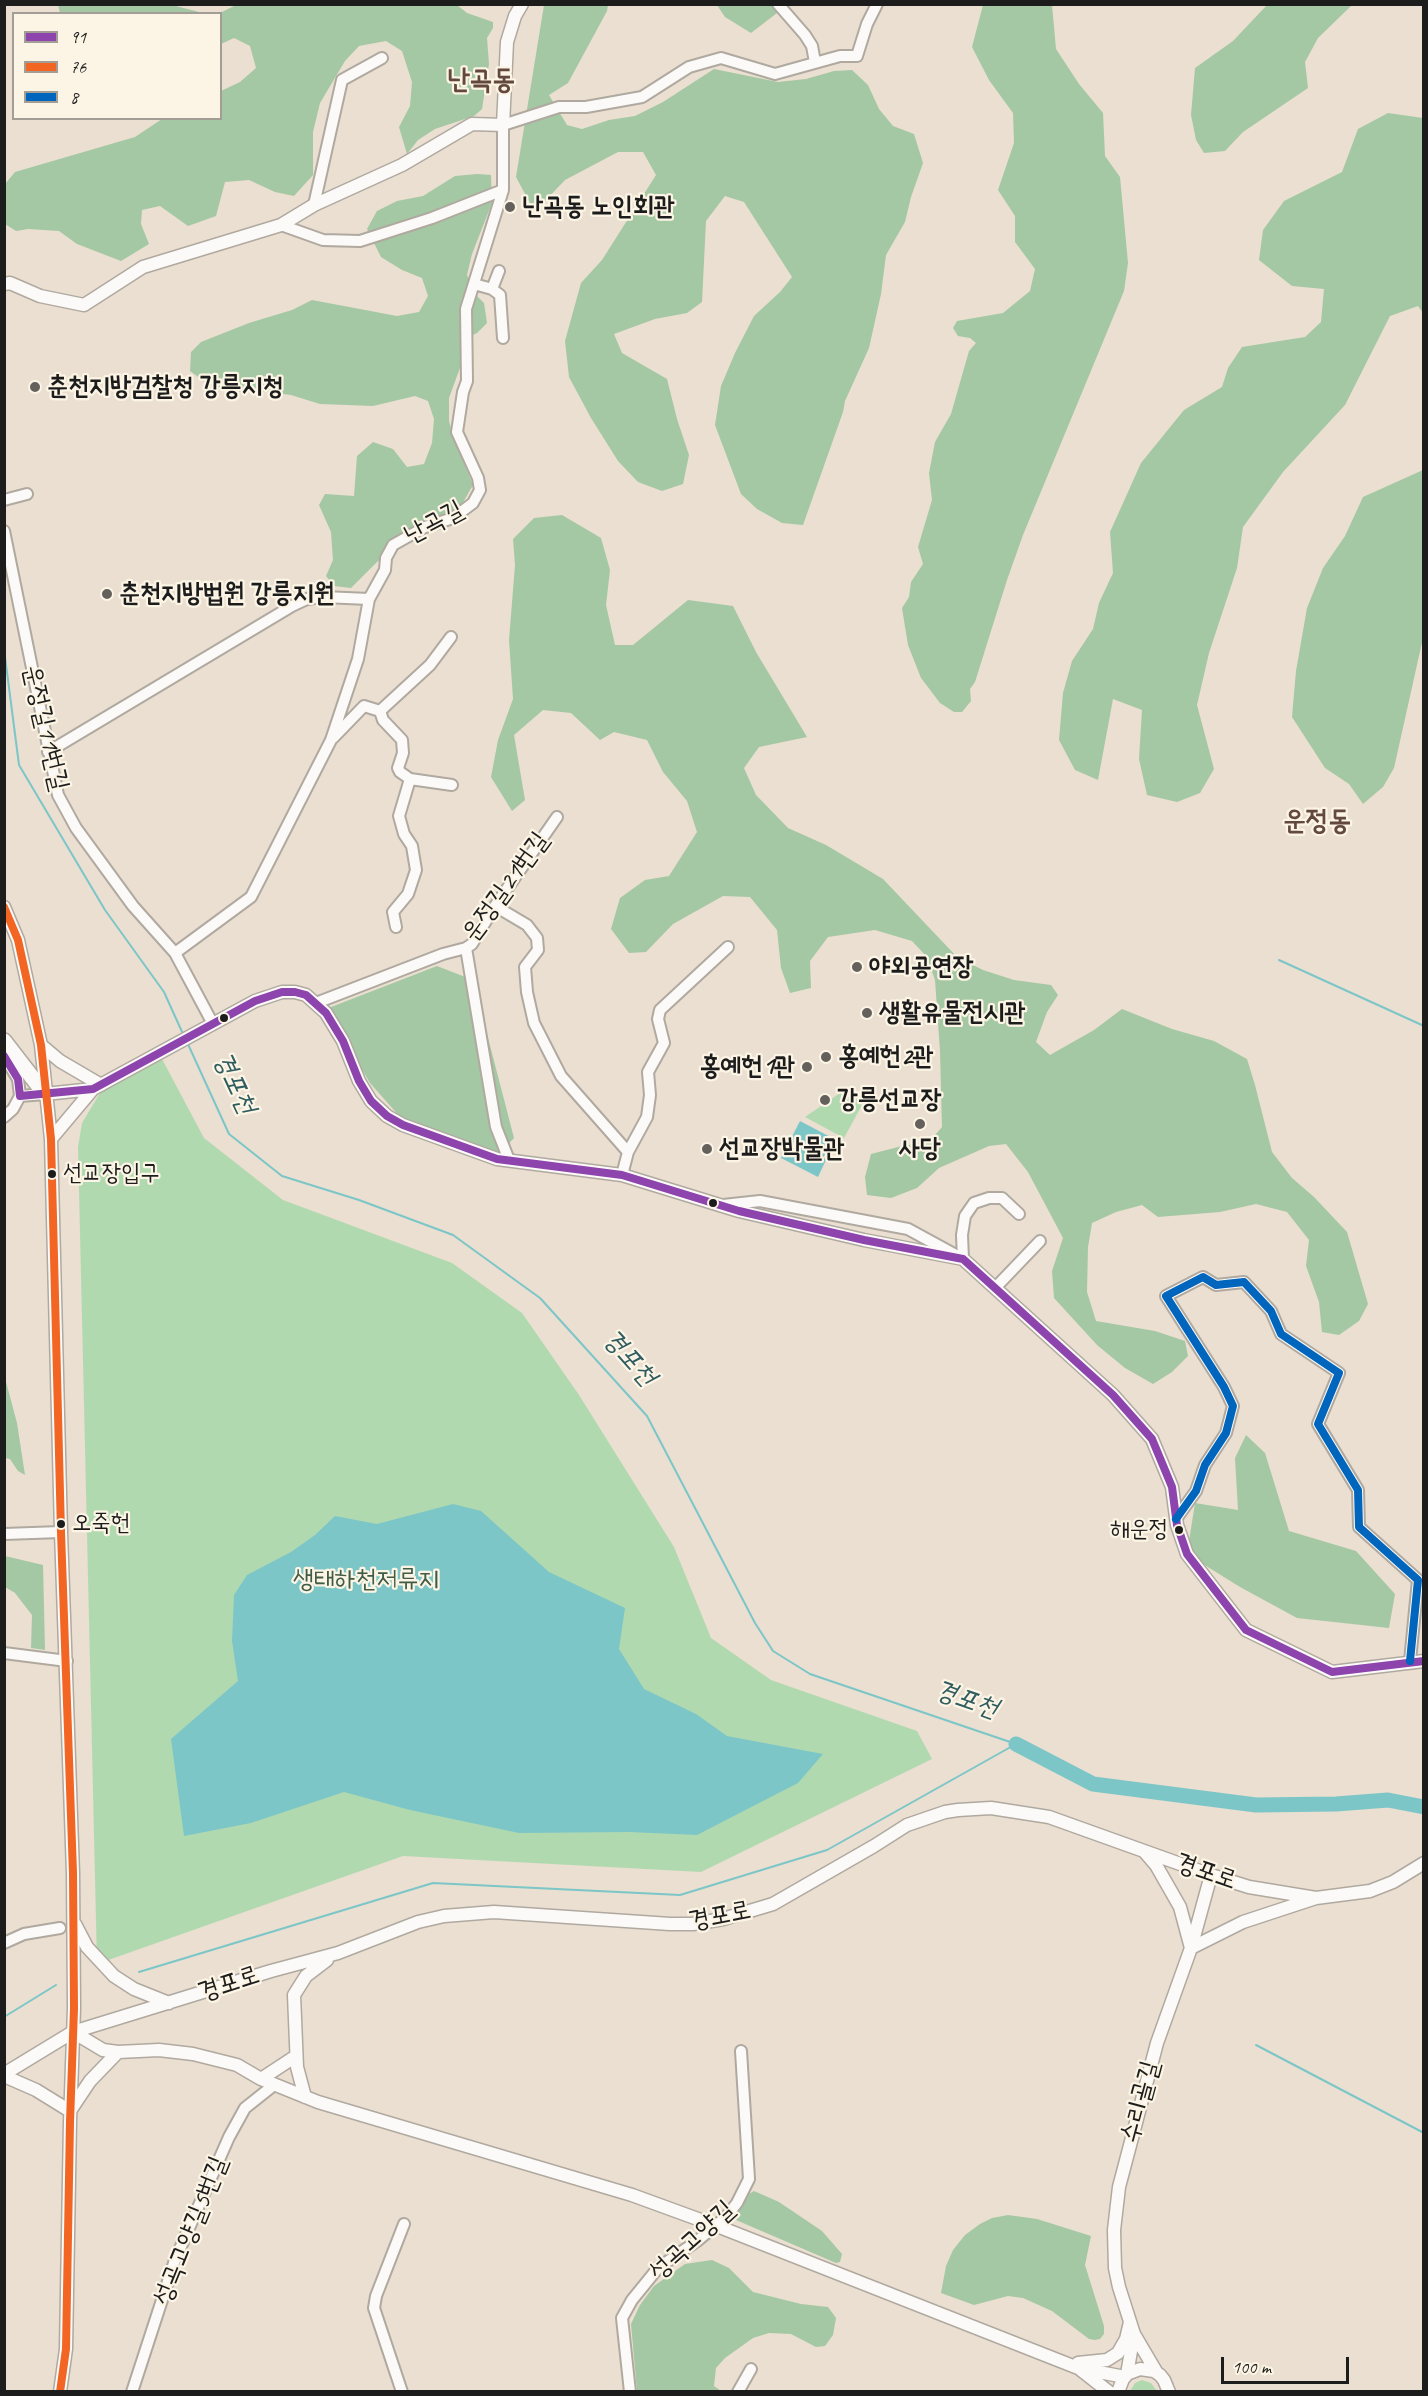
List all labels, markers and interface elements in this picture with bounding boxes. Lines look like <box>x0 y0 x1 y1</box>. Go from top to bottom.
legend <box>12 12 222 120</box>
text: 91 <box>70 26 86 48</box>
text: 76 <box>70 56 86 78</box>
district label: 난곡동 <box>447 64 515 98</box>
text: 8 <box>70 86 78 108</box>
place label: 난곡동 노인회관 <box>522 191 675 223</box>
marker: 난곡동 노인회관 <box>503 200 517 214</box>
place label: 춘천지방검찰청 강릉지청 <box>47 371 283 403</box>
marker: 춘천지방검찰청 강릉지청 <box>28 380 42 394</box>
street label: 난곡길 <box>399 494 469 552</box>
place label: 춘천지방법원 강릉지원 <box>119 578 335 610</box>
marker: 춘천지방법원 강릉지원 <box>100 587 114 601</box>
street label: 운정길11번길 <box>15 662 75 794</box>
district label: 운정동 <box>1283 805 1351 839</box>
street label: 운정길21번길 <box>456 826 556 948</box>
place label: 야외공연장 <box>869 951 974 983</box>
marker: 야외공연장 <box>850 960 864 974</box>
place label: 생활유물전시관 <box>879 997 1025 1029</box>
marker: 생활유물전시관 <box>860 1006 874 1020</box>
unlabelled marker <box>218 1012 230 1024</box>
place label: 홍예헌2관 <box>838 1041 933 1073</box>
water label: 경포천 <box>206 1047 262 1119</box>
marker: 홍예헌2관 <box>819 1050 833 1064</box>
place label: 홍예헌1관 <box>700 1051 795 1083</box>
marker: 홍예헌1관 <box>800 1060 814 1074</box>
place label: 강릉선교장 <box>837 1084 942 1116</box>
marker: 강릉선교장 <box>818 1093 832 1107</box>
marker: 사당 <box>913 1117 927 1131</box>
place label: 선교장박물관 <box>719 1133 845 1165</box>
place label: 사당 <box>899 1133 941 1165</box>
marker: 선교장박물관 <box>700 1142 714 1156</box>
place label: 선교장입구 <box>63 1160 160 1188</box>
marker: 선교장입구 <box>46 1168 58 1180</box>
unlabelled marker <box>707 1197 719 1209</box>
water label: 경포천 <box>595 1323 663 1393</box>
place label: 오죽헌 <box>72 1510 130 1538</box>
place label: 해운정 <box>1110 1516 1168 1544</box>
marker: 오죽헌 <box>55 1518 67 1530</box>
marker: 해운정 <box>1173 1524 1185 1536</box>
park label: 생태하천저류지 <box>293 1564 439 1596</box>
water label: 경포천 <box>930 1674 1002 1726</box>
street label: 경포로 <box>1171 1847 1241 1897</box>
street label: 경포로 <box>686 1895 754 1937</box>
street label: 경포로 <box>194 1959 264 2009</box>
street label: 수리골길 <box>1115 2058 1167 2146</box>
street label: 성곡고양길5번길 <box>147 2152 235 2310</box>
street label: 성곡고양길 <box>643 2194 741 2288</box>
scale bar <box>1224 2345 1352 2383</box>
text: 100 m <box>1232 2356 1271 2378</box>

